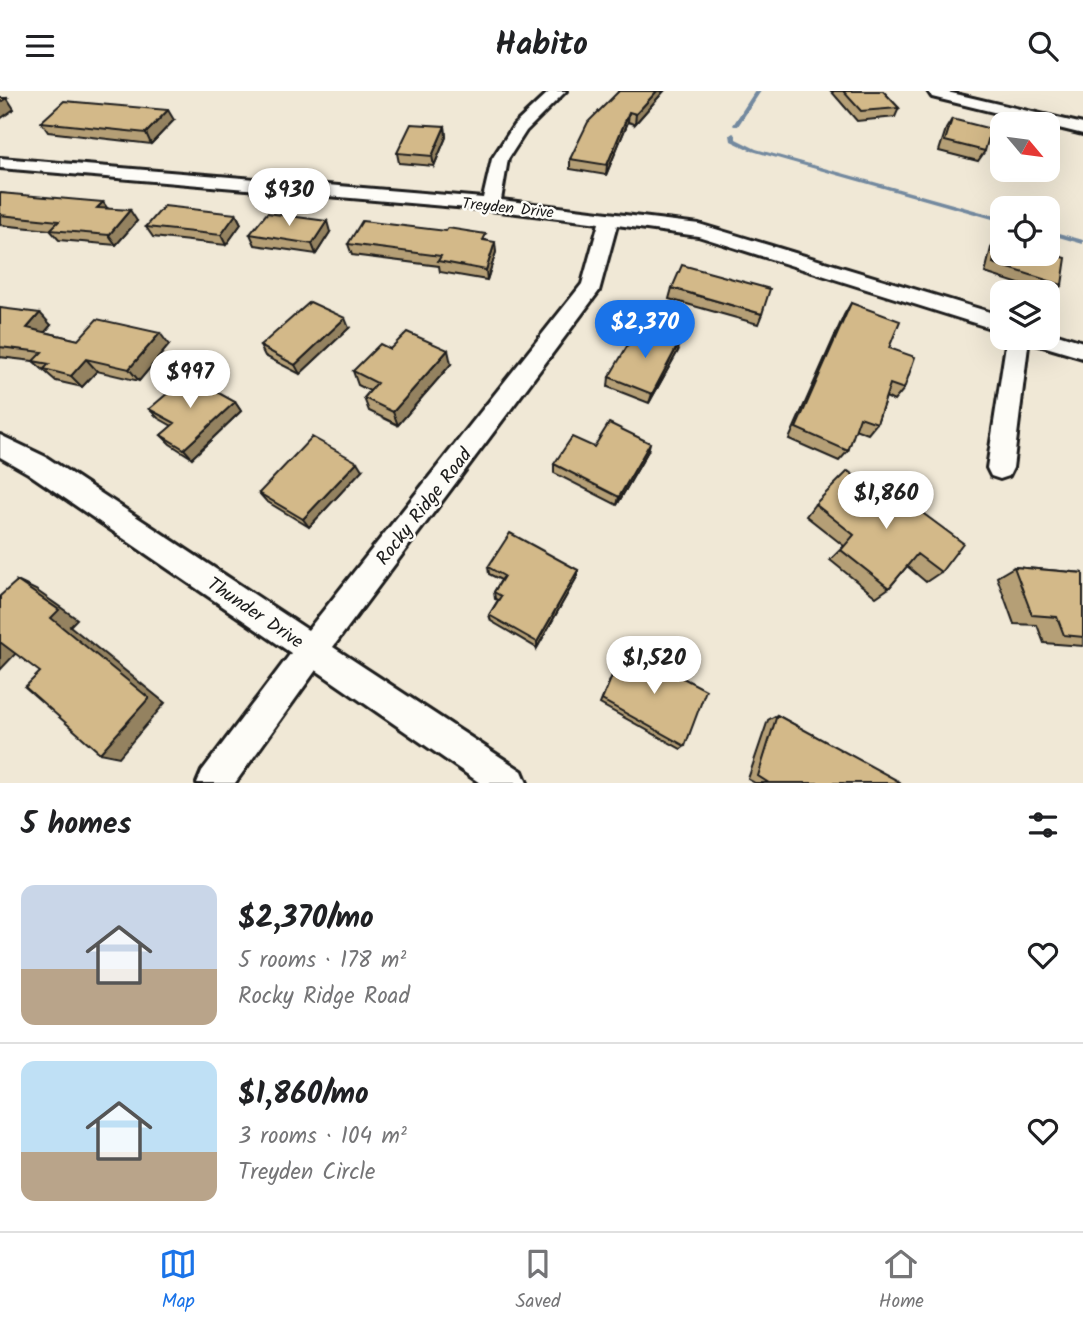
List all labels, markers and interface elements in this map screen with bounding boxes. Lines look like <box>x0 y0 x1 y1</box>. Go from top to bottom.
text: Habito <box>495 20 588 71</box>
icon: menu <box>21 27 59 65</box>
icon: search <box>1024 27 1062 65</box>
north arrow <box>990 112 1060 182</box>
map controls <box>990 112 1060 350</box>
pin: $930 <box>248 169 330 228</box>
text: $930 <box>264 173 314 209</box>
street label: Treyden Drive <box>461 191 555 226</box>
button: locate <box>990 196 1060 266</box>
button: layers <box>990 280 1060 350</box>
pin: $2,370 <box>588 301 702 360</box>
text: $2,370 <box>611 305 679 341</box>
pin: $997 <box>149 351 231 410</box>
text: $997 <box>166 355 214 391</box>
street label: Rocky Ridge Road <box>369 442 480 572</box>
pin: $1,860 <box>829 471 943 531</box>
text: $1,860 <box>854 476 918 512</box>
street label: Thunder Drive <box>200 570 310 657</box>
pin: $1,520 <box>597 637 711 696</box>
text: $1,520 <box>622 641 686 677</box>
text: 5 homes <box>21 801 132 849</box>
icon: filters <box>1024 806 1062 844</box>
text: $2,370/mo <box>238 895 374 943</box>
icon: home <box>77 913 161 997</box>
icon: heart <box>1024 936 1062 974</box>
text: 5 rooms · 178 m² <box>238 943 406 979</box>
text: Rocky Ridge Road <box>238 979 410 1015</box>
text: $1,860/mo <box>238 1071 369 1119</box>
icon: home <box>77 1089 161 1173</box>
icon: heart <box>1024 1112 1062 1150</box>
text: 3 rooms · 104 m² <box>238 1119 407 1155</box>
text: Treyden Circle <box>238 1155 375 1191</box>
tab: Map <box>159 1245 197 1317</box>
tab: Saved <box>515 1245 561 1317</box>
tab: Home <box>879 1245 924 1317</box>

